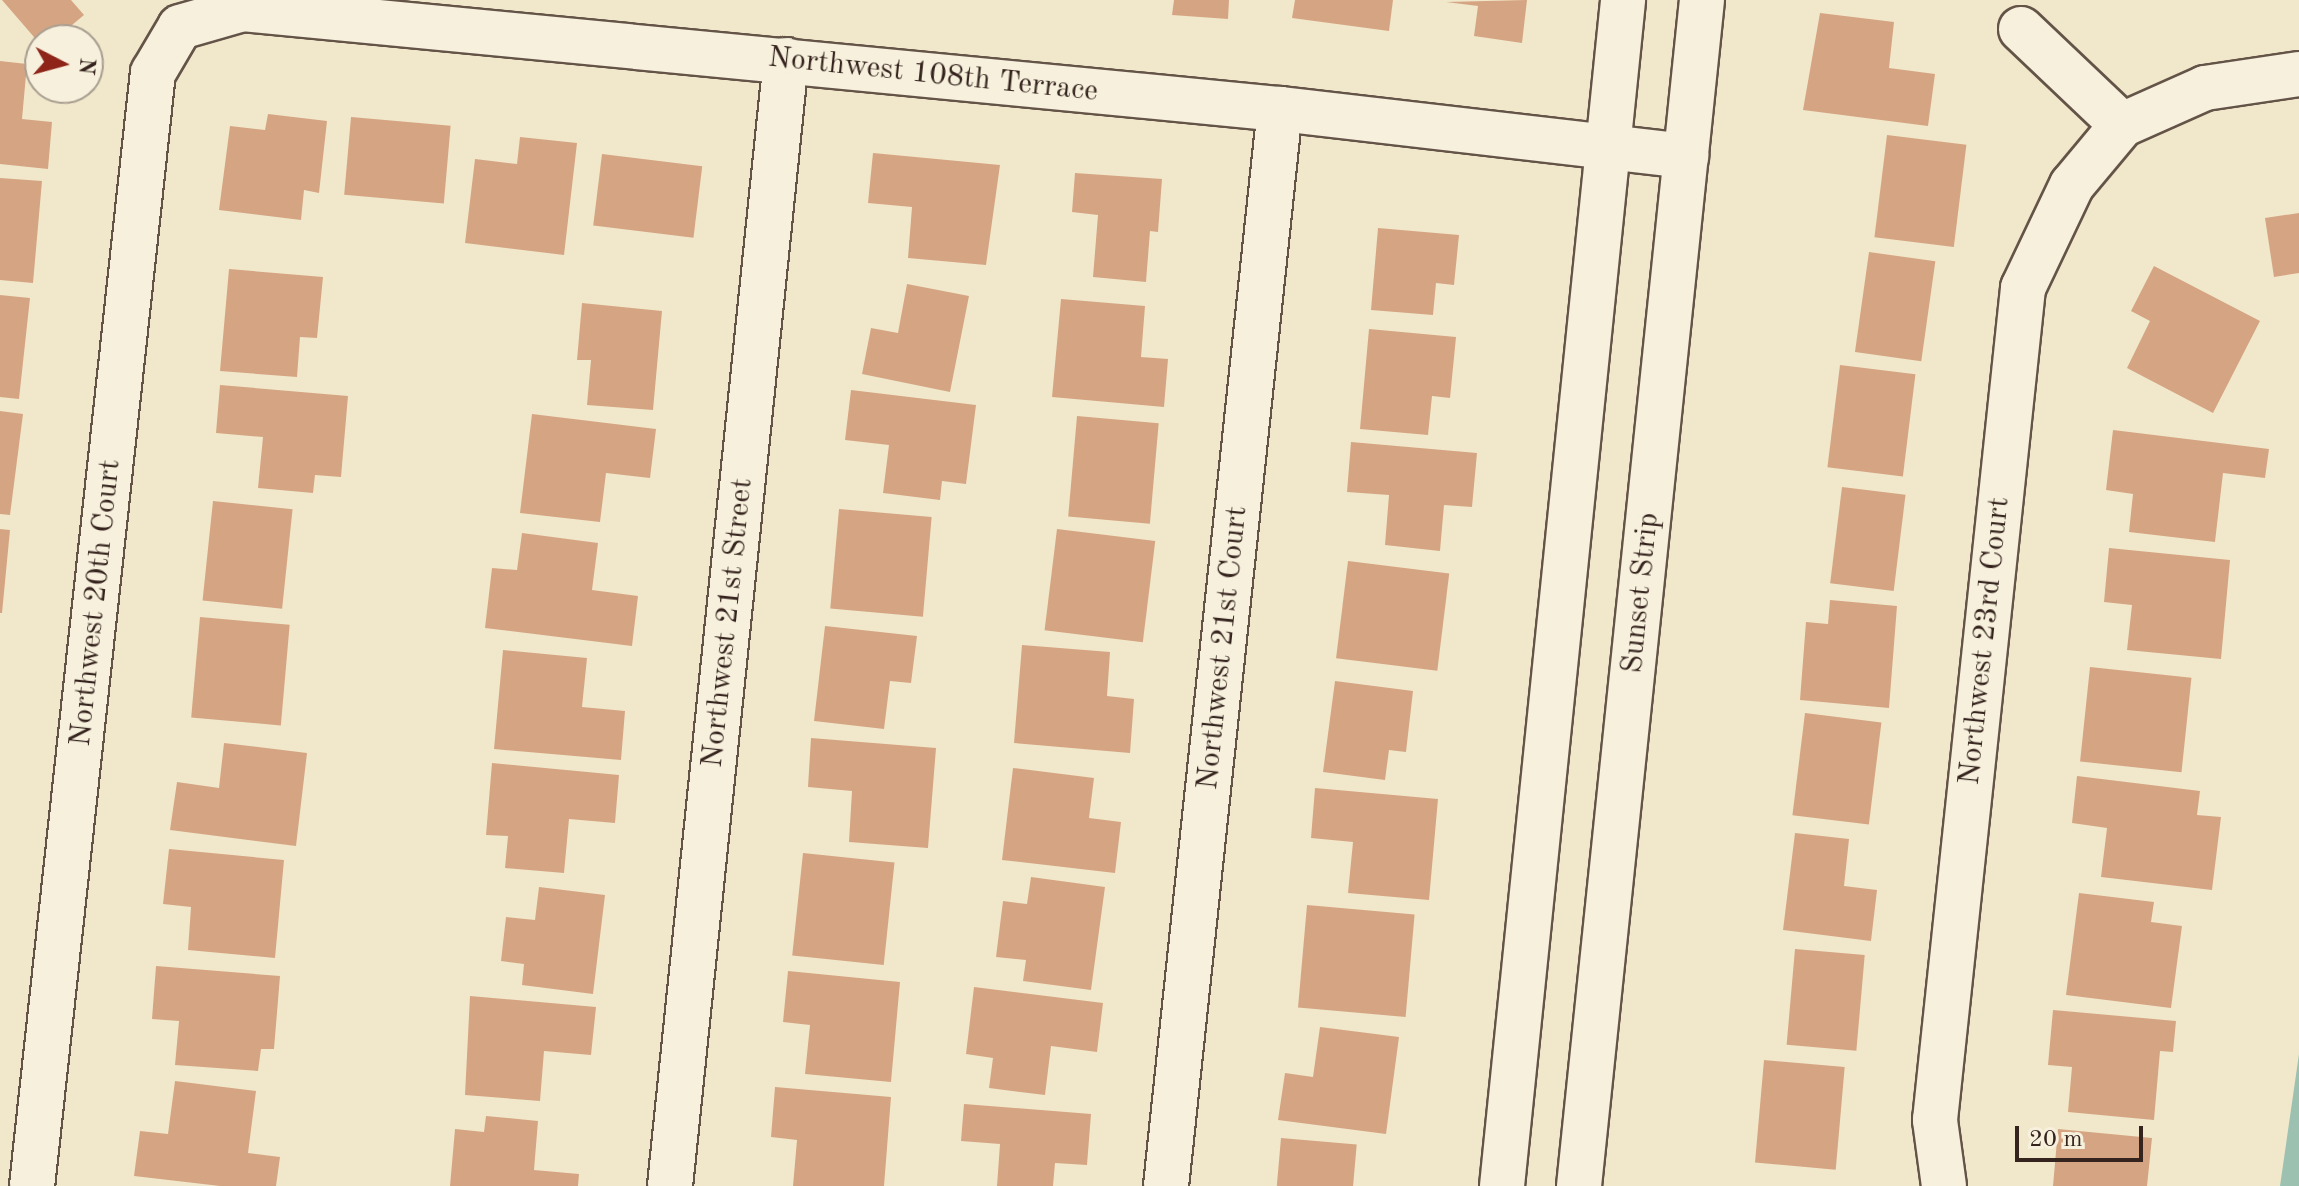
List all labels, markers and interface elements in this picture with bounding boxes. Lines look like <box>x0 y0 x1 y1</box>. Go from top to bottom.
north arrow <box>24 24 104 104</box>
street label: Northwest 108th Terrace <box>766 40 1100 110</box>
text: N <box>74 57 98 76</box>
street label: Northwest 20th Court <box>63 458 129 748</box>
street label: Northwest 21st Street <box>695 476 761 770</box>
street label: Northwest 23rd Court <box>1952 495 2018 787</box>
street label: Northwest 21st Court <box>1190 504 1256 792</box>
street label: Sunset Strip <box>1615 511 1667 675</box>
scale bar <box>2019 1110 2147 1160</box>
text: 20 m <box>2029 1128 2083 1152</box>

